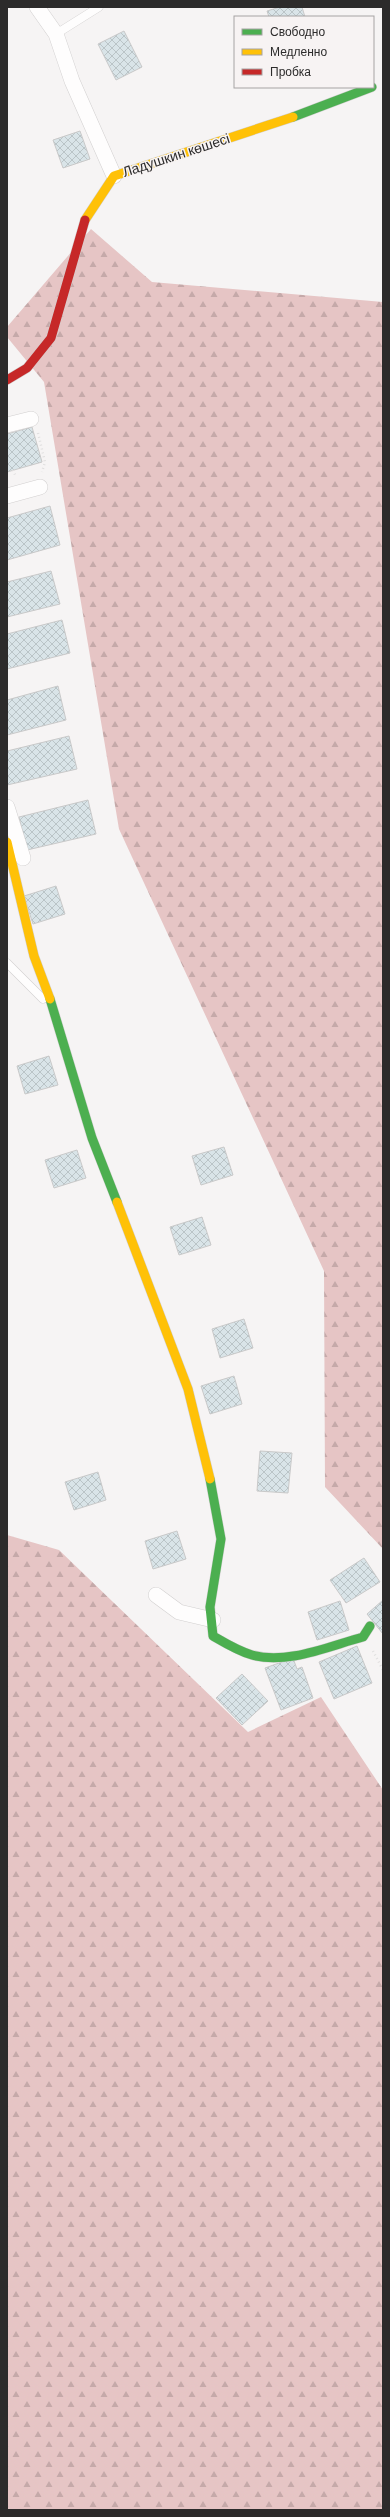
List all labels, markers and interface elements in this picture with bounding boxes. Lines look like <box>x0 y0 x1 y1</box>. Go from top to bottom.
legend <box>234 16 374 88</box>
text: Свободно <box>270 24 325 40</box>
text: Медленно <box>270 44 327 60</box>
text: Пробка <box>270 64 311 80</box>
street label: Ладушкин көшесі <box>120 129 232 181</box>

